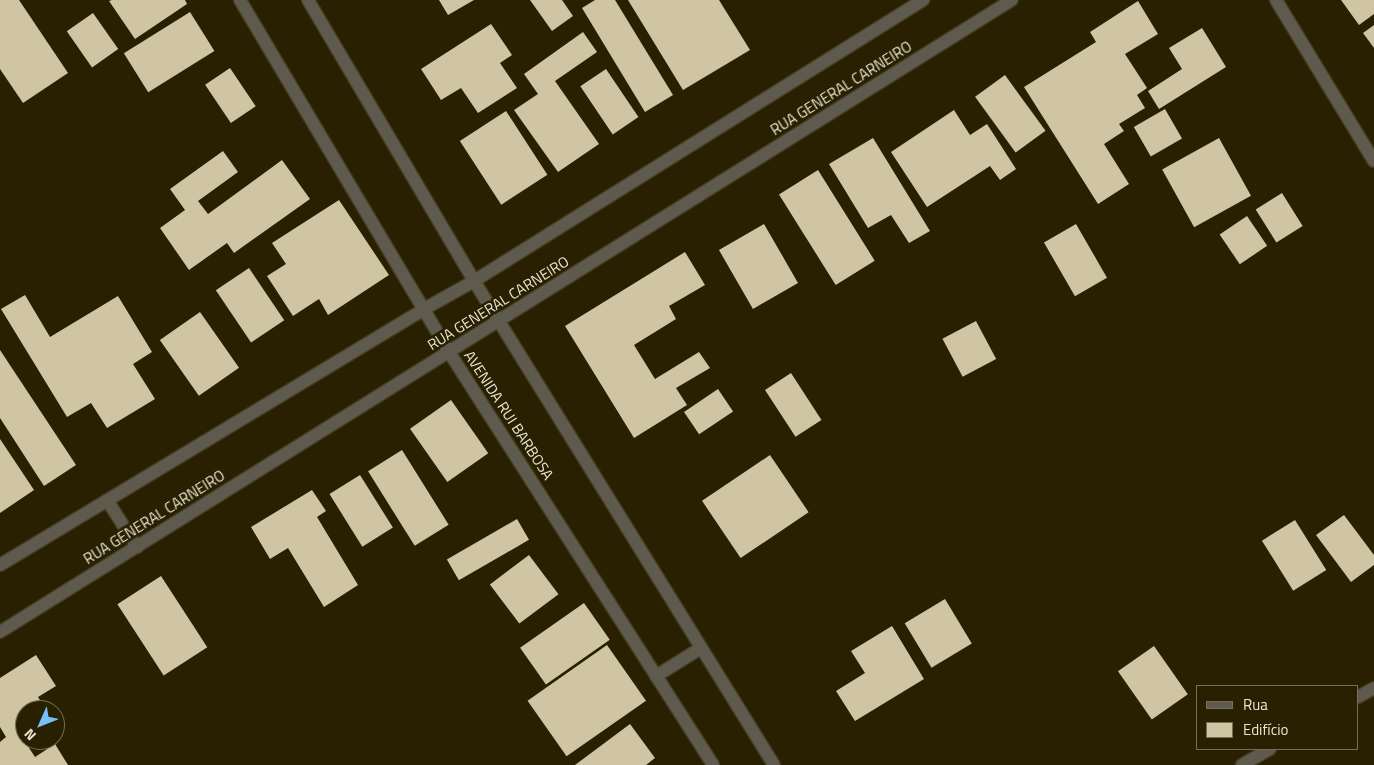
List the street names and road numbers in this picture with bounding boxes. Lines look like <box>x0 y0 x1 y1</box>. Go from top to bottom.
street label: RUA GENERAL CARNEIRO <box>767 37 915 139</box>
street label: RUA GENERAL CARNEIRO <box>424 252 572 354</box>
street label: AVENIDA RUI BARBOSA <box>461 347 557 483</box>
street label: RUA GENERAL CARNEIRO <box>80 466 228 568</box>

